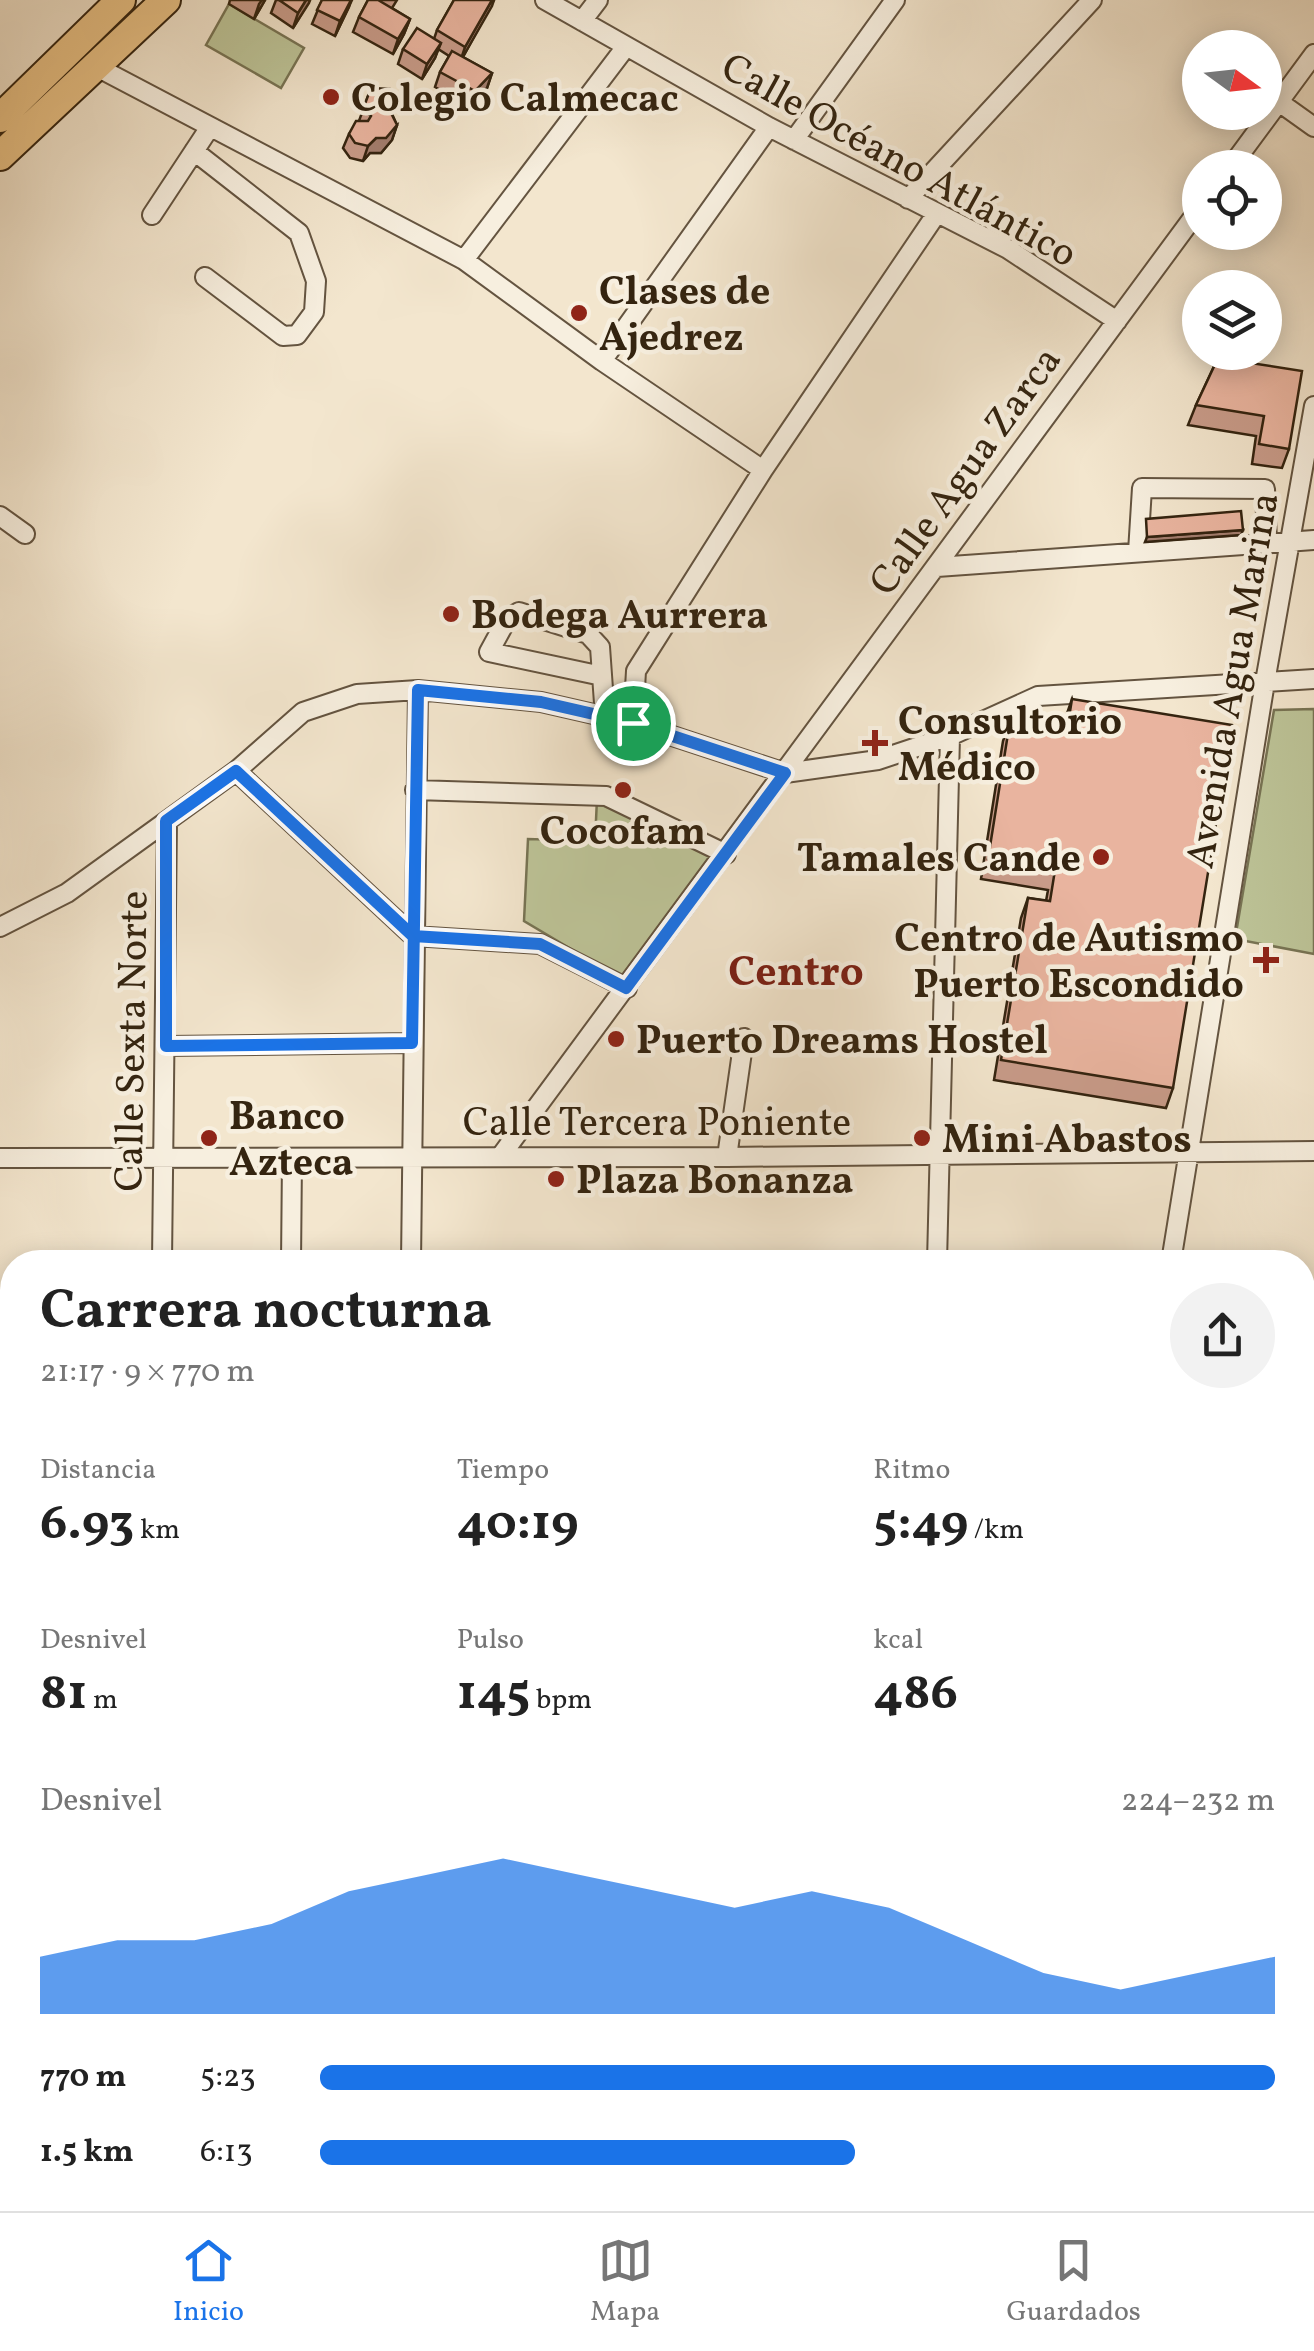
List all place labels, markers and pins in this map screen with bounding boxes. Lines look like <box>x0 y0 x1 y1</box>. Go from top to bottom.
place label: Colegio Calmecac <box>351 73 679 129</box>
marker: Colegio Calmecac <box>320 86 342 108</box>
place label: Clases de Ajedrez <box>599 266 770 368</box>
marker: Clases de Ajedrez <box>568 302 590 324</box>
place label: Bodega Aurrera <box>471 590 768 646</box>
marker: Bodega Aurrera <box>440 603 462 625</box>
pin <box>591 681 676 766</box>
place label: Consultorio Médico <box>898 696 1122 798</box>
marker: Consultorio Médico <box>862 730 888 756</box>
marker: Cocofam <box>612 779 634 801</box>
place label: Cocofam <box>540 806 706 862</box>
place label: Tamales Cande <box>797 833 1081 889</box>
marker: Tamales Cande <box>1090 846 1112 868</box>
place label: Centro de Autismo Puerto Escondido <box>894 913 1244 1015</box>
marker: Centro de Autismo Puerto Escondido <box>1253 947 1279 973</box>
place label: Puerto Dreams Hostel <box>636 1015 1048 1071</box>
marker: Puerto Dreams Hostel <box>605 1028 627 1050</box>
place label: Banco Azteca <box>229 1091 354 1193</box>
place label: Mini Abastos <box>942 1114 1192 1170</box>
marker: Banco Azteca <box>198 1127 220 1149</box>
marker: Mini Abastos <box>911 1127 933 1149</box>
place label: Plaza Bonanza <box>576 1155 854 1211</box>
marker: Plaza Bonanza <box>545 1168 567 1190</box>

